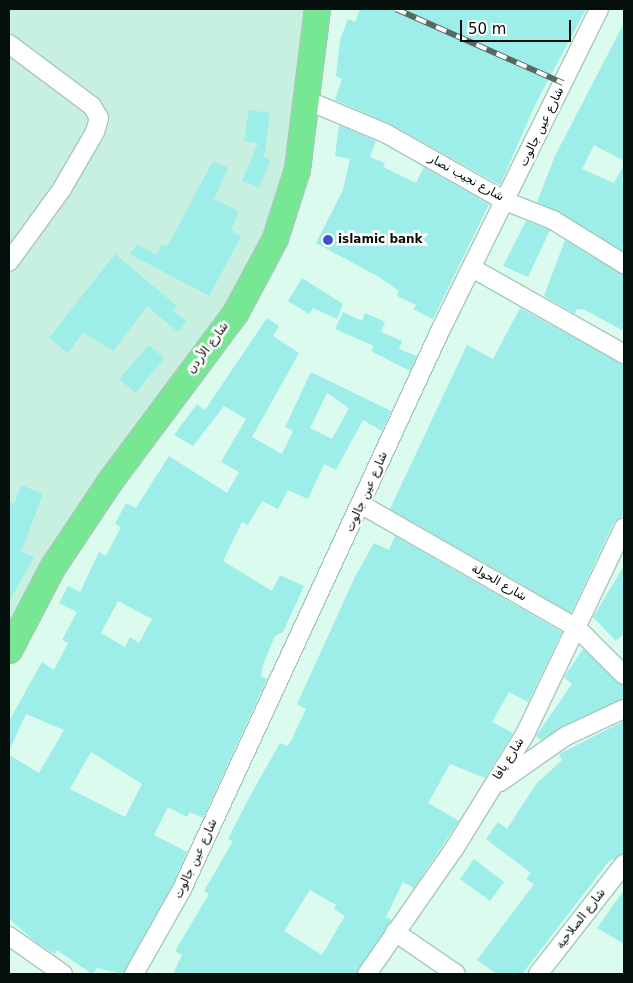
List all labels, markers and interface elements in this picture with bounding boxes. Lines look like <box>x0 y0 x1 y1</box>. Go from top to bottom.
scale bar <box>463 10 574 42</box>
text: 50 m <box>468 20 506 38</box>
street label: شارع عين جالوت <box>517 85 567 169</box>
street label: شارع نجيب نصار <box>426 151 506 205</box>
place label: islamic bank <box>338 233 423 247</box>
marker: islamic bank <box>322 234 334 246</box>
street label: شارع الأردن <box>184 319 232 377</box>
street label: شارع عين جالوت <box>343 450 391 534</box>
street label: شارع الحولة <box>469 561 529 605</box>
street label: شارع يافا <box>490 735 528 783</box>
street label: شارع عين جالوت <box>171 817 221 901</box>
street label: شارع الصلاحية <box>553 886 609 952</box>

